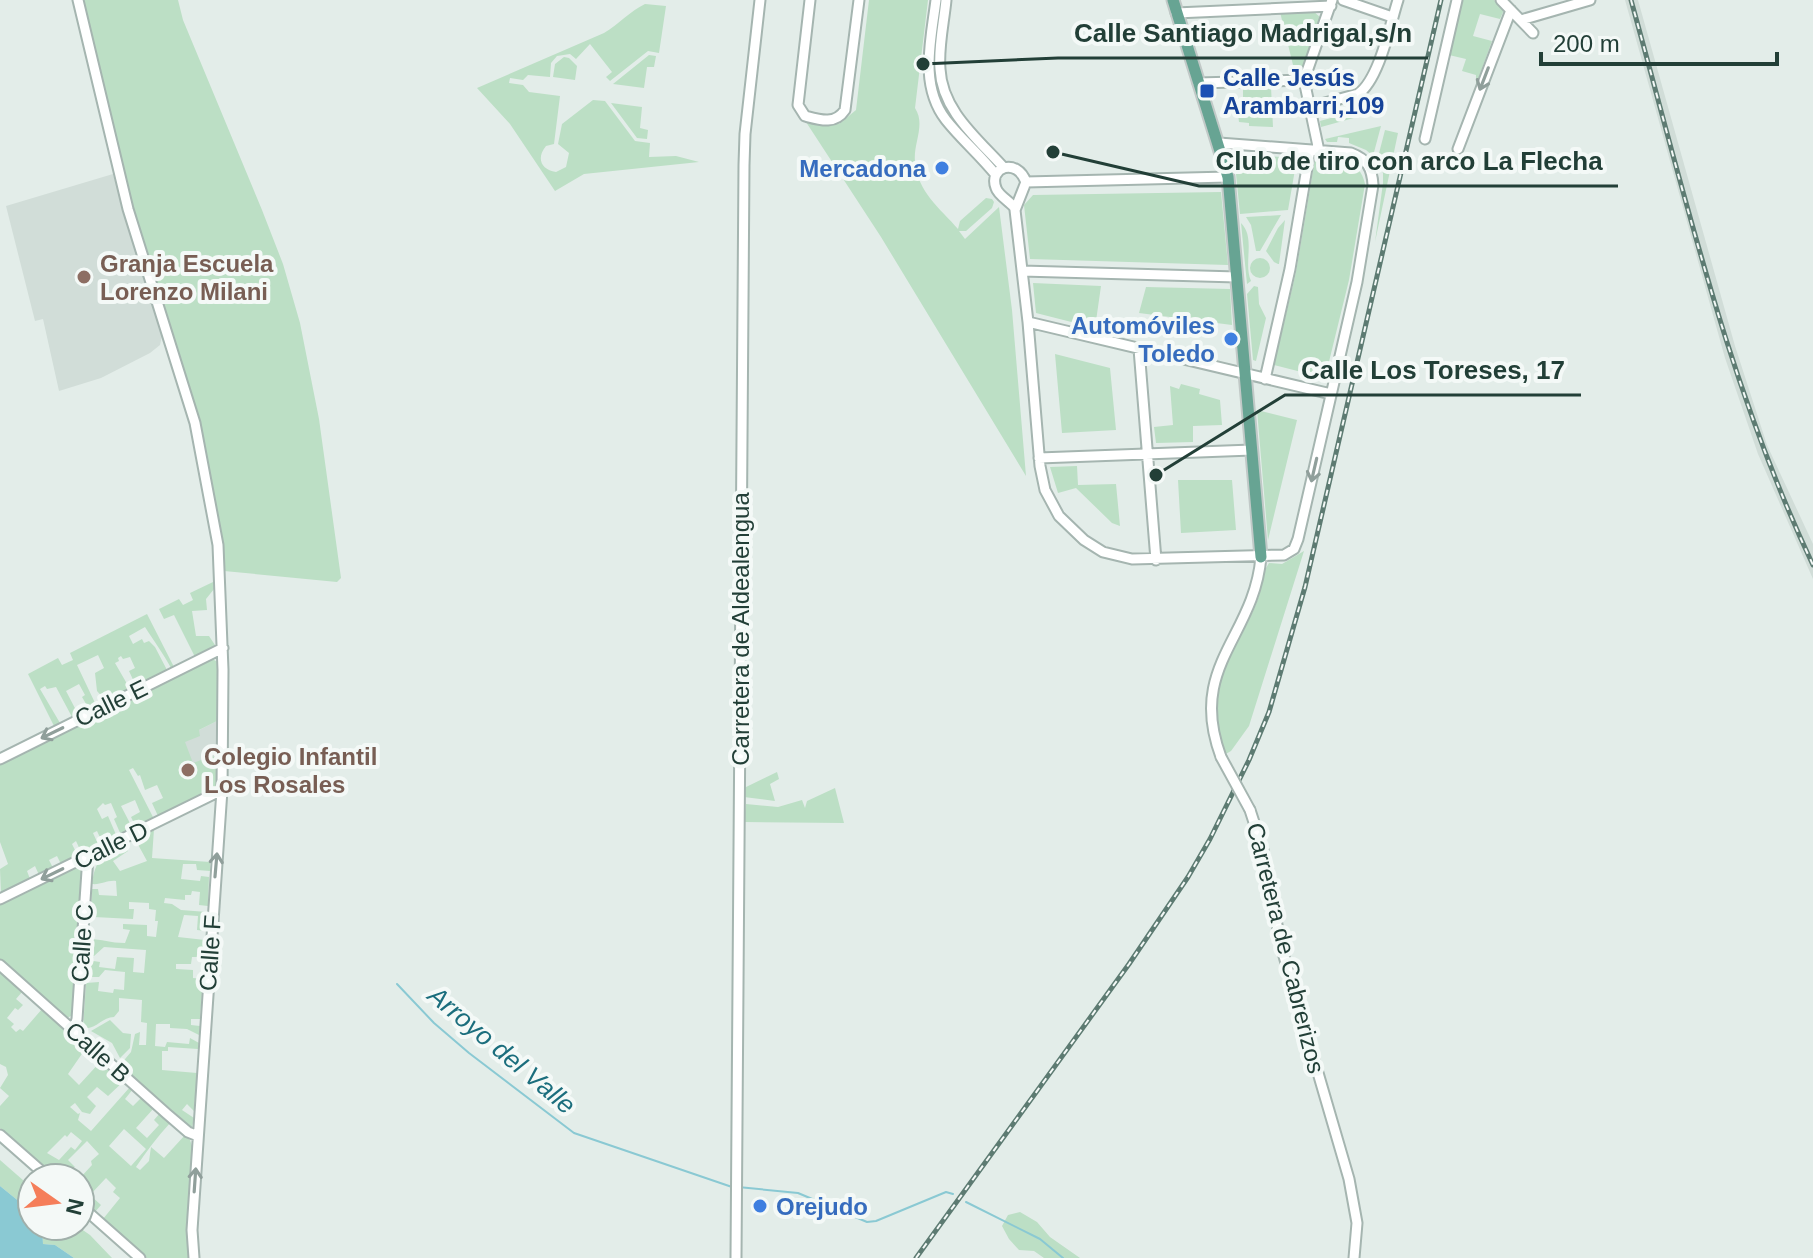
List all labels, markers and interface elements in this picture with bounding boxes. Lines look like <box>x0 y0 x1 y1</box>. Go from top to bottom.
callout: Calle Santiago Madrigal,s/n <box>1058 8 1428 58</box>
scale bar <box>1541 16 1777 66</box>
text: Calle Santiago Madrigal,s/n <box>1074 18 1412 48</box>
text: 200 m <box>1553 30 1620 57</box>
place label: Calle Jesús Arambarri,109 <box>1223 64 1384 119</box>
one-way arrow <box>1476 66 1490 91</box>
marker: Calle Jesús Arambarri,109 <box>1198 82 1216 100</box>
callout: Club de tiro con arco La Flecha <box>1199 136 1618 186</box>
text: Club de tiro con arco La Flecha <box>1215 146 1603 176</box>
place label: Mercadona <box>799 155 927 182</box>
marker: Mercadona <box>933 159 951 177</box>
place label: Granja Escuela Lorenzo Milani <box>100 250 274 305</box>
marker: Granja Escuela Lorenzo Milani <box>75 268 93 286</box>
place label: Automóviles Toledo <box>1071 312 1215 367</box>
marker: Automóviles Toledo <box>1222 330 1240 348</box>
callout: Calle Los Toreses, 17 <box>1285 345 1581 395</box>
text: Calle Los Toreses, 17 <box>1301 355 1565 385</box>
one-way arrow <box>1306 457 1321 483</box>
street label: Carretera de Aldealengua <box>727 492 754 766</box>
street label: Calle E <box>70 674 152 732</box>
one-way arrow <box>41 725 65 741</box>
place label: Colegio Infantil Los Rosales <box>204 743 377 798</box>
marker: Colegio Infantil Los Rosales <box>179 761 197 779</box>
street label: Calle D <box>70 816 152 874</box>
street label: Carretera de Cabrerizos <box>1242 820 1330 1076</box>
one-way arrow <box>209 852 224 879</box>
one-way arrow <box>40 866 64 882</box>
street label: Calle C <box>66 903 98 983</box>
street label: Calle F <box>194 914 226 992</box>
water label: Arroyo del Valle <box>421 979 582 1120</box>
street label: Calle B <box>60 1016 136 1088</box>
north arrow <box>16 1162 96 1242</box>
one-way arrow <box>188 1167 203 1194</box>
place label: Orejudo <box>776 1193 868 1220</box>
text: N <box>61 1196 89 1217</box>
marker: Orejudo <box>751 1197 769 1215</box>

